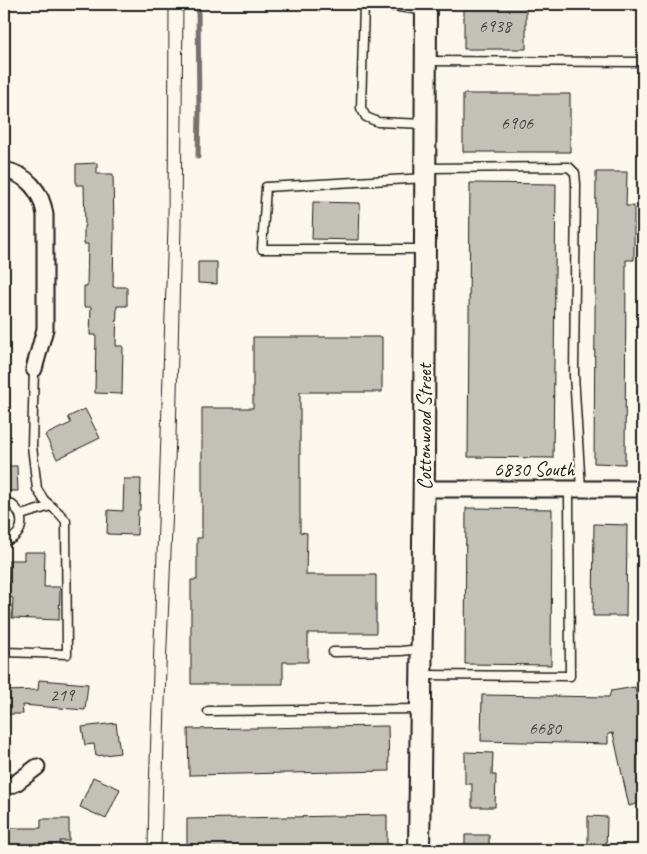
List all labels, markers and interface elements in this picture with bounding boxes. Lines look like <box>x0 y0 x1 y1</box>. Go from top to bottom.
house number: 6938 <box>479 15 513 37</box>
house number: 6906 <box>501 112 534 134</box>
street label: Cottonwood Street <box>412 362 437 490</box>
street label: 6830 South <box>494 457 575 482</box>
house number: 219 <box>50 684 76 706</box>
house number: 6680 <box>529 717 563 739</box>

